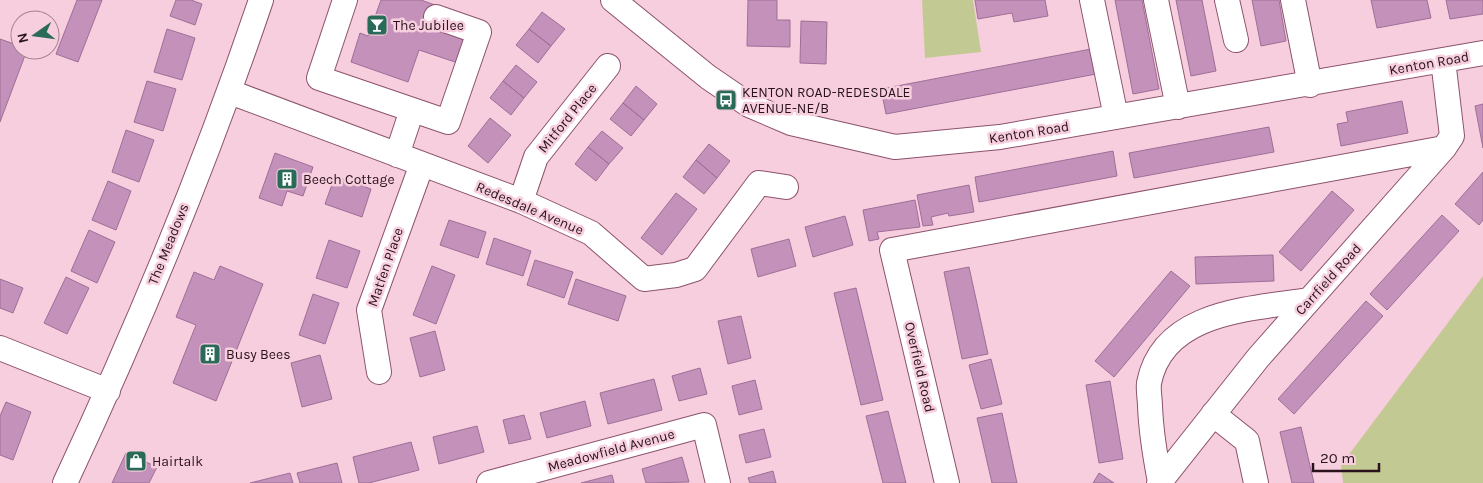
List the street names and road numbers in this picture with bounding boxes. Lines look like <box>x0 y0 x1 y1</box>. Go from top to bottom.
street label: Kenton Road <box>1388 48 1470 79</box>
street label: Mitford Place <box>534 80 600 156</box>
street label: Kenton Road <box>988 118 1070 147</box>
street label: Redesdale Avenue <box>473 178 586 239</box>
street label: The Meadows <box>144 201 192 287</box>
street label: Matfen Place <box>364 225 407 309</box>
street label: Carrfield Road <box>1292 240 1365 319</box>
street label: Overfield Road <box>901 320 938 414</box>
street label: Meadowfield Avenue <box>546 425 676 476</box>

